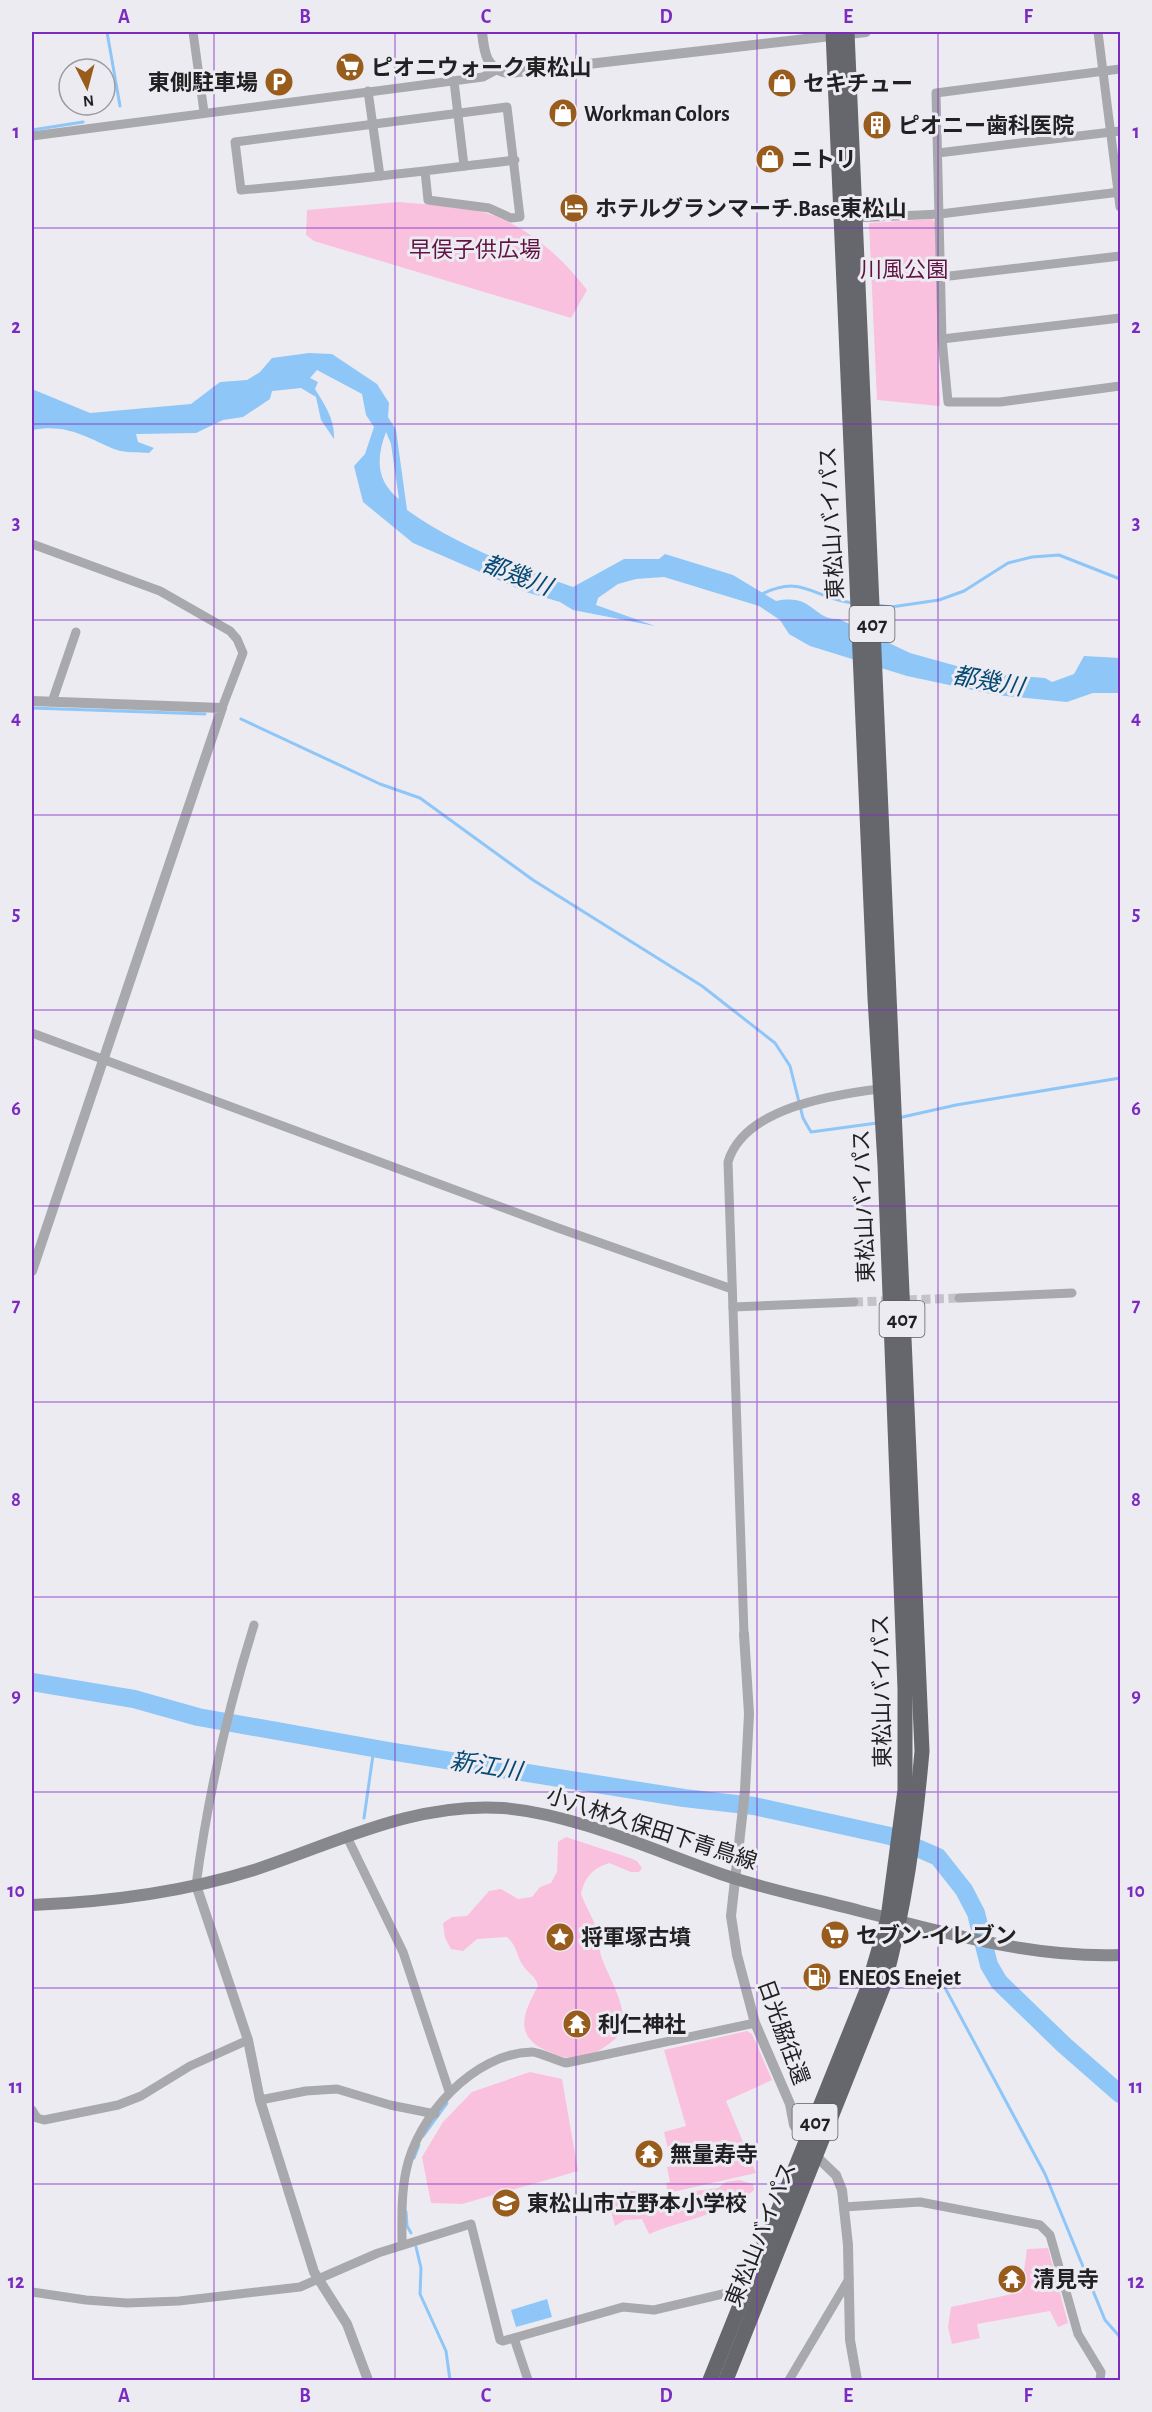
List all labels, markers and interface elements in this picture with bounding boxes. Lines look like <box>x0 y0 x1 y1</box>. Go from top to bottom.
text: A <box>118 7 130 27</box>
text: B <box>299 7 311 27</box>
text: C <box>481 7 492 27</box>
text: D <box>659 7 673 27</box>
text: E <box>843 7 853 27</box>
text: F <box>1023 7 1033 27</box>
supermarket icon: ピオニウォーク東松山 <box>334 51 366 83</box>
place label: ピオニウォーク東松山 <box>371 56 591 79</box>
north arrow <box>57 57 117 117</box>
parking icon: 東側駐車場 <box>263 66 295 98</box>
shop icon: セキチュー <box>766 67 798 99</box>
place label: 東側駐車場 <box>148 70 258 94</box>
place label: セキチュー <box>803 73 913 95</box>
text: N <box>82 92 95 109</box>
shop icon: Workman Colors <box>547 97 579 129</box>
place label: Workman Colors <box>584 103 730 125</box>
building icon: ピオニー歯科医院 <box>861 109 893 141</box>
place label: ピオニー歯科医院 <box>898 114 1074 137</box>
text: 1 <box>12 122 20 142</box>
text: 1 <box>1132 122 1140 142</box>
shop icon: ニトリ <box>754 143 786 175</box>
place label: ニトリ <box>791 149 857 171</box>
hotel icon: ホテルグランマーチ.Base東松山 <box>558 192 590 224</box>
place label: ホテルグランマーチ.Base東松山 <box>595 196 906 220</box>
park label: 早俣子供広場 <box>409 238 541 261</box>
park label: 川風公園 <box>860 259 948 281</box>
text: 2 <box>11 317 21 337</box>
text: 2 <box>1131 317 1141 337</box>
street label: 東松山バイパス <box>816 446 847 600</box>
text: 3 <box>12 513 20 533</box>
text: 3 <box>1132 513 1140 533</box>
water label: 都幾川 <box>479 550 558 601</box>
road number: 407 <box>850 606 894 642</box>
water label: 都幾川 <box>950 662 1029 701</box>
text: 4 <box>11 708 21 728</box>
text: 4 <box>1131 708 1141 728</box>
text: 5 <box>12 904 20 924</box>
text: 5 <box>1132 904 1140 924</box>
text: 6 <box>11 1099 21 1119</box>
text: 6 <box>1131 1099 1141 1119</box>
street label: 東松山バイパス <box>849 1129 878 1283</box>
text: 7 <box>12 1295 21 1315</box>
text: 7 <box>1132 1295 1141 1315</box>
road number: 407 <box>880 1301 924 1337</box>
text: 8 <box>11 1490 21 1510</box>
text: 8 <box>1131 1490 1141 1510</box>
street label: 東松山バイパス <box>869 1614 894 1768</box>
text: 9 <box>11 1686 21 1706</box>
text: 9 <box>1131 1686 1141 1706</box>
water label: 新江川 <box>448 1748 527 1785</box>
street label: 小八林久保田下青鳥線 <box>544 1784 760 1873</box>
text: 10 <box>7 1881 25 1901</box>
text: 10 <box>1127 1881 1145 1901</box>
supermarket icon: セブン-イレブン <box>819 1919 851 1951</box>
place icon: 将軍塚古墳 <box>544 1921 576 1953</box>
place label: セブン-イレブン <box>856 1923 1017 1947</box>
place label: 将軍塚古墳 <box>581 1926 691 1949</box>
fuel station icon: ENEOS Enejet <box>801 1961 833 1993</box>
place label: ENEOS Enejet <box>838 1967 961 1990</box>
street label: 日光脇往還 <box>754 1977 813 2088</box>
temple icon: 利仁神社 <box>561 2008 593 2040</box>
place label: 利仁神社 <box>598 2013 686 2036</box>
text: 11 <box>9 2077 23 2097</box>
text: 11 <box>1129 2077 1143 2097</box>
road number: 407 <box>792 2104 838 2140</box>
temple icon: 無量寿寺 <box>633 2138 665 2170</box>
place label: 無量寿寺 <box>670 2143 758 2166</box>
street label: 東松山バイパス <box>721 2159 800 2310</box>
school or university icon: 東松山市立野本小学校 <box>490 2187 522 2219</box>
place label: 東松山市立野本小学校 <box>527 2192 747 2215</box>
temple icon: 清見寺 <box>996 2263 1028 2295</box>
place label: 清見寺 <box>1033 2268 1099 2291</box>
text: 12 <box>8 2272 24 2292</box>
text: 12 <box>1128 2272 1144 2292</box>
text: A <box>118 2386 130 2406</box>
text: B <box>299 2386 311 2406</box>
text: C <box>481 2386 492 2406</box>
text: D <box>659 2386 673 2406</box>
text: E <box>843 2386 853 2406</box>
text: F <box>1023 2386 1033 2406</box>

